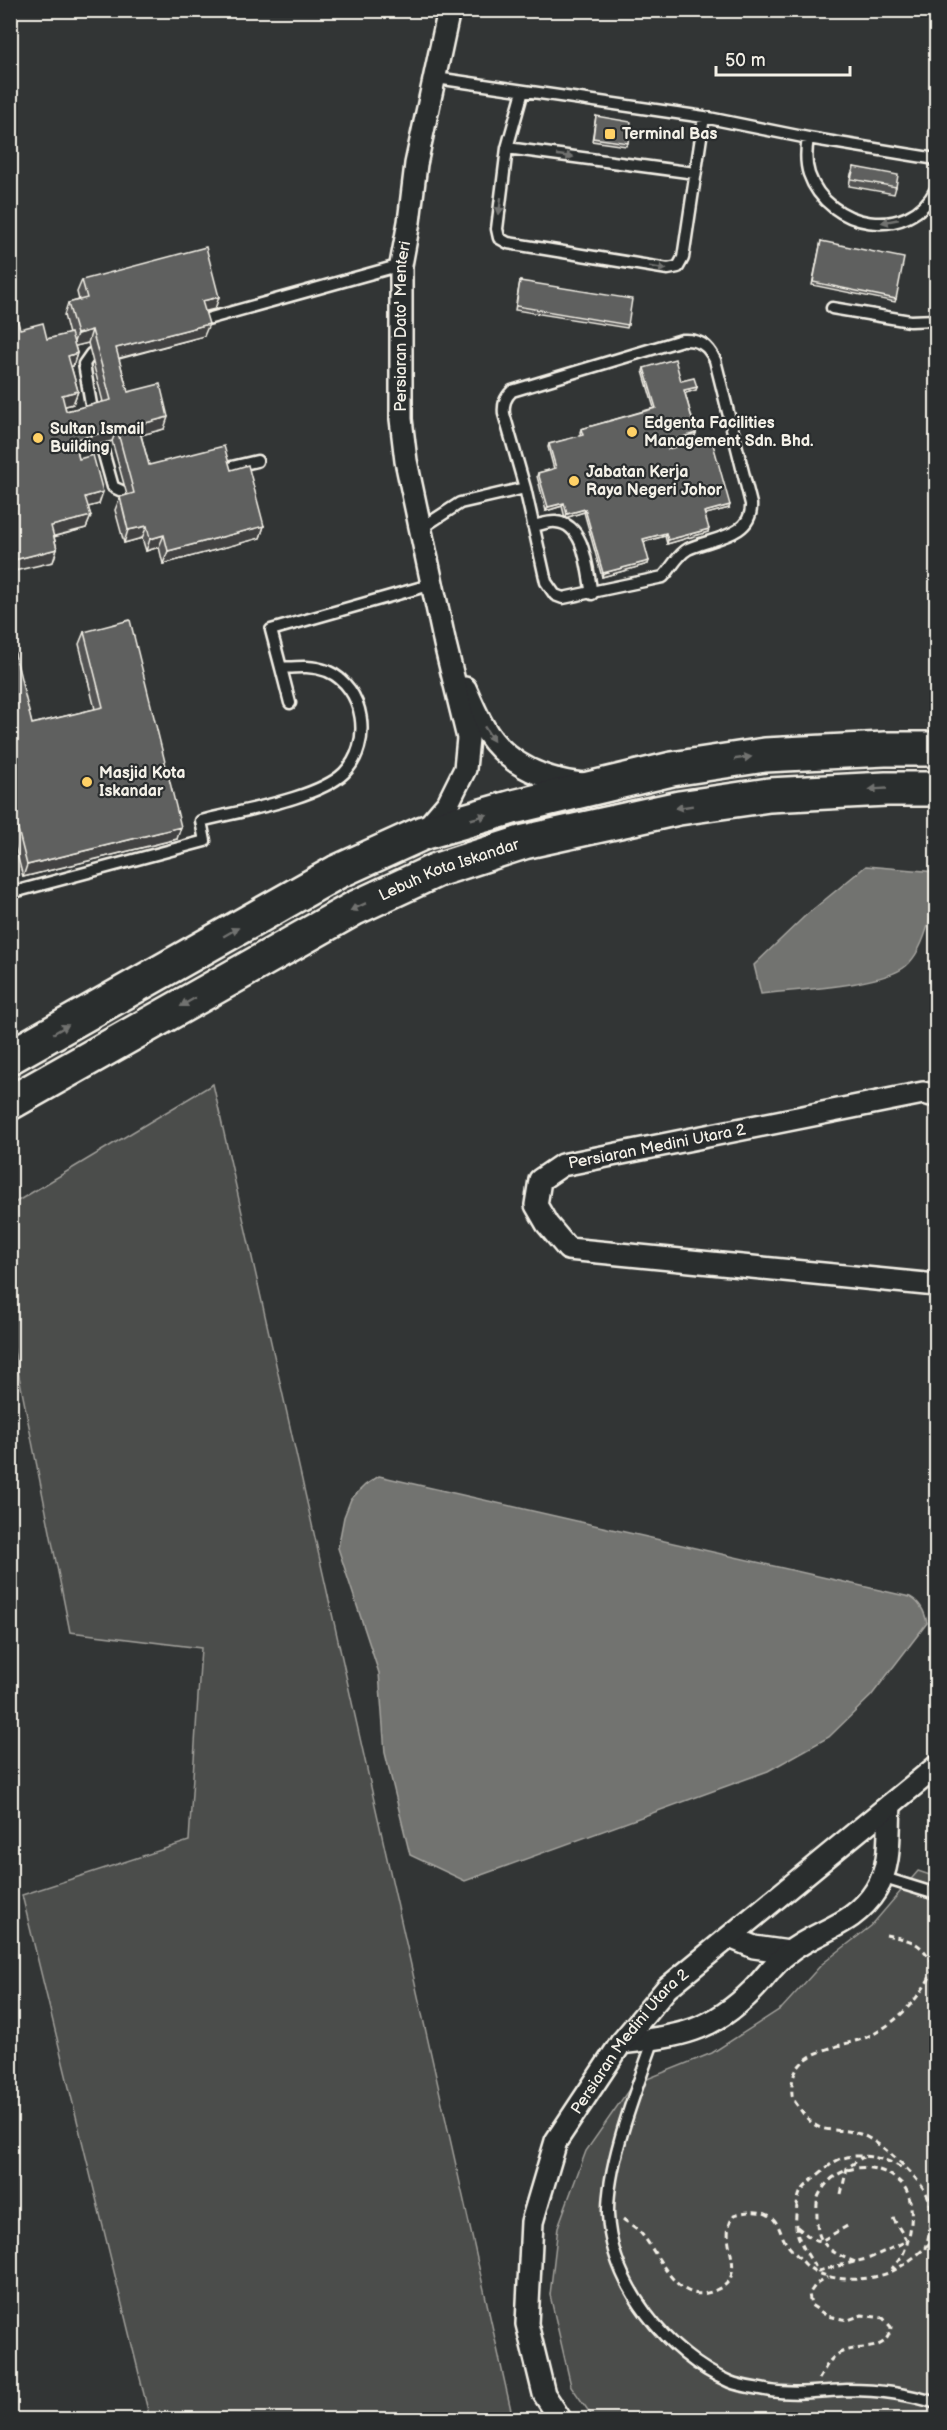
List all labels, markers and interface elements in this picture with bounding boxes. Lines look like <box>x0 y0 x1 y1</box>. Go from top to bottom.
scale bar <box>716 39 850 77</box>
text: 50 m <box>725 50 766 71</box>
place label: Terminal Bas <box>622 125 717 144</box>
marker: Terminal Bas <box>603 127 617 141</box>
one-way arrow <box>556 151 575 160</box>
one-way arrow <box>495 197 504 216</box>
one-way arrow <box>881 217 900 226</box>
street label: Persiaran Dato' Menteri <box>392 239 415 412</box>
one-way arrow <box>649 263 668 272</box>
place label: Edgenta Facilities Management Sdn. Bhd. <box>644 414 814 451</box>
place label: Sultan Ismail Building <box>50 420 144 457</box>
marker: Edgenta Facilities Management Sdn. Bhd. <box>625 425 639 439</box>
marker: Sultan Ismail Building <box>31 431 45 445</box>
place label: Jabatan Kerja Raya Negeri Johor <box>586 463 723 500</box>
marker: Jabatan Kerja Raya Negeri Johor <box>567 474 581 488</box>
one-way arrow <box>483 725 494 742</box>
one-way arrow <box>734 754 753 763</box>
place label: Masjid Kota Iskandar <box>99 764 185 801</box>
marker: Masjid Kota Iskandar <box>80 775 94 789</box>
one-way arrow <box>869 785 888 794</box>
one-way arrow <box>674 803 693 812</box>
one-way arrow <box>470 812 488 821</box>
street label: Lebuh Kota Iskandar <box>376 835 522 905</box>
one-way arrow <box>350 902 367 911</box>
one-way arrow <box>223 927 240 937</box>
one-way arrow <box>180 997 197 1007</box>
one-way arrow <box>53 1023 69 1034</box>
street label: Persiaran Medini Utara 2 <box>567 1120 748 1174</box>
street label: Persiaran Medini Utara 2 <box>567 1964 693 2118</box>

